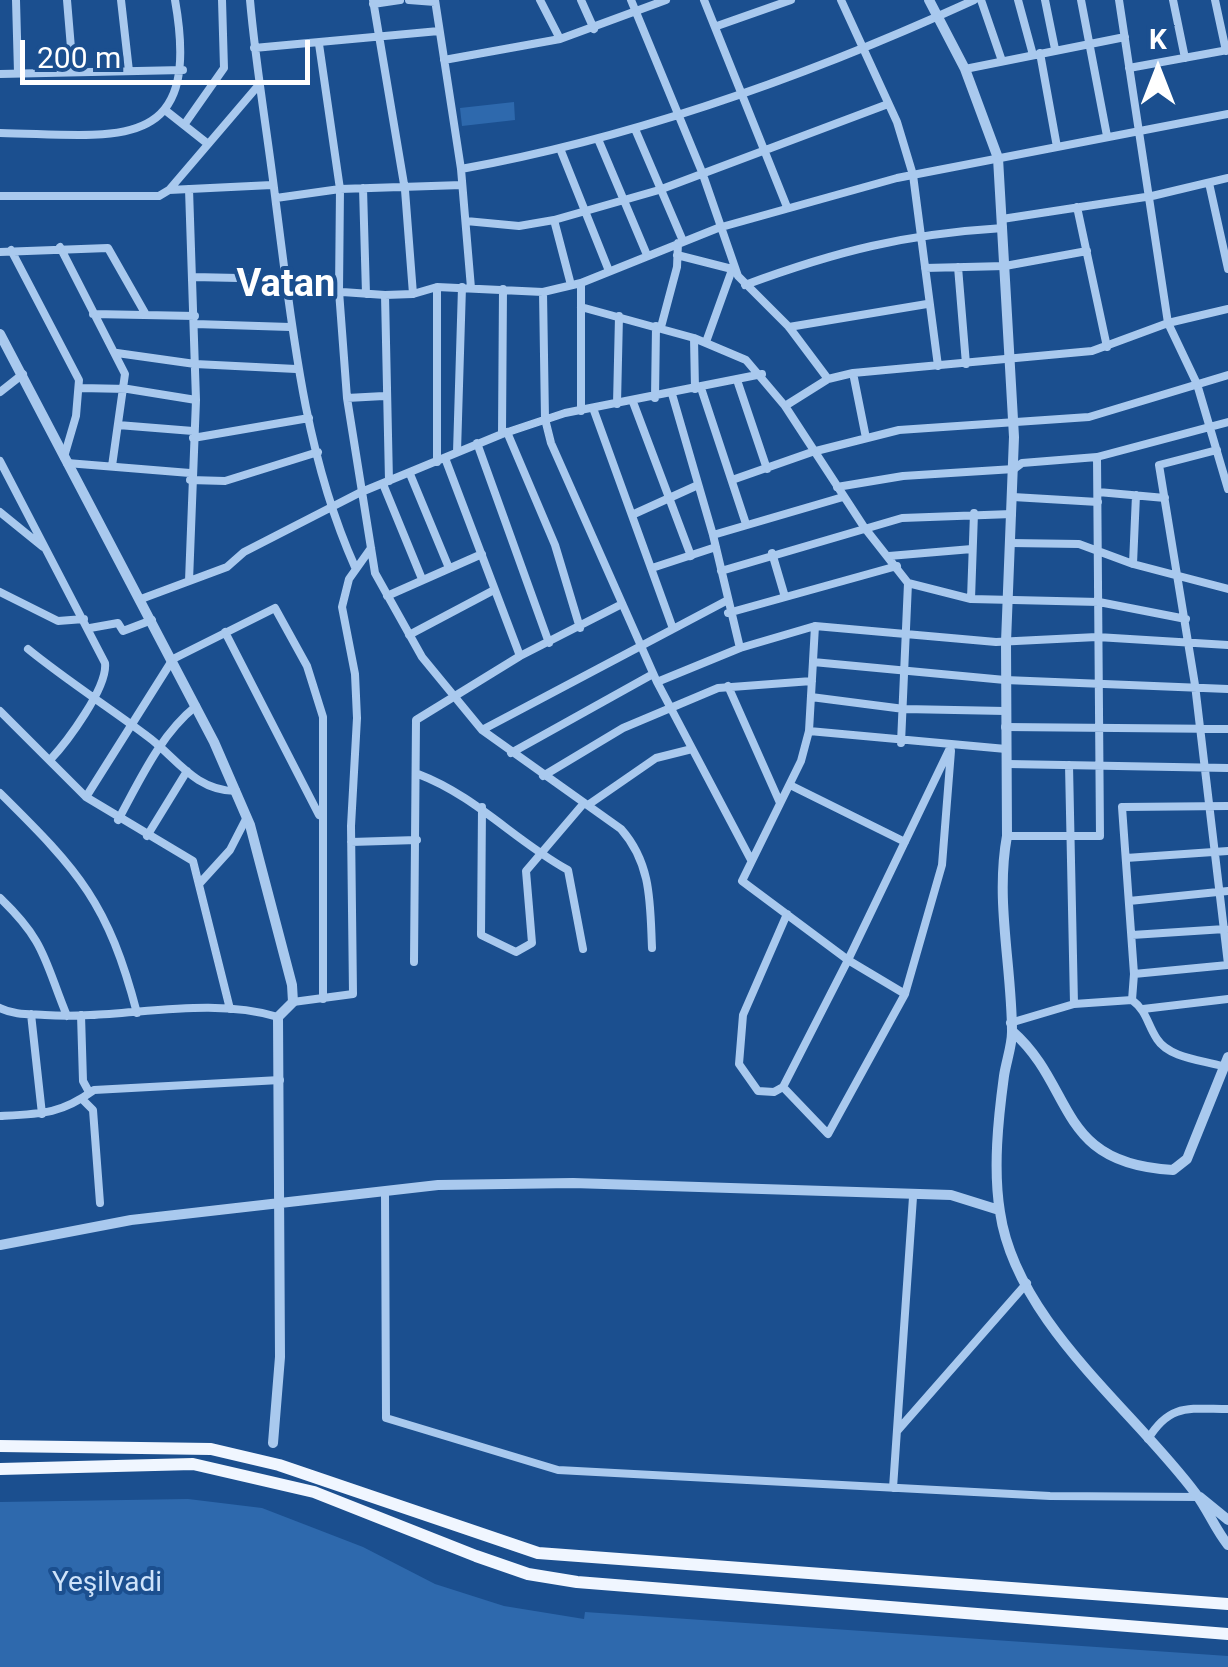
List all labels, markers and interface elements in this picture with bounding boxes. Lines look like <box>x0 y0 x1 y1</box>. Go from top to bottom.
scale bar <box>25 20 315 82</box>
north arrow <box>1108 20 1208 120</box>
text: K <box>1149 23 1167 56</box>
text: 200 m <box>37 40 121 75</box>
district label: Vatan <box>237 263 335 309</box>
park label: Yeşilvadi <box>52 1567 162 1601</box>

